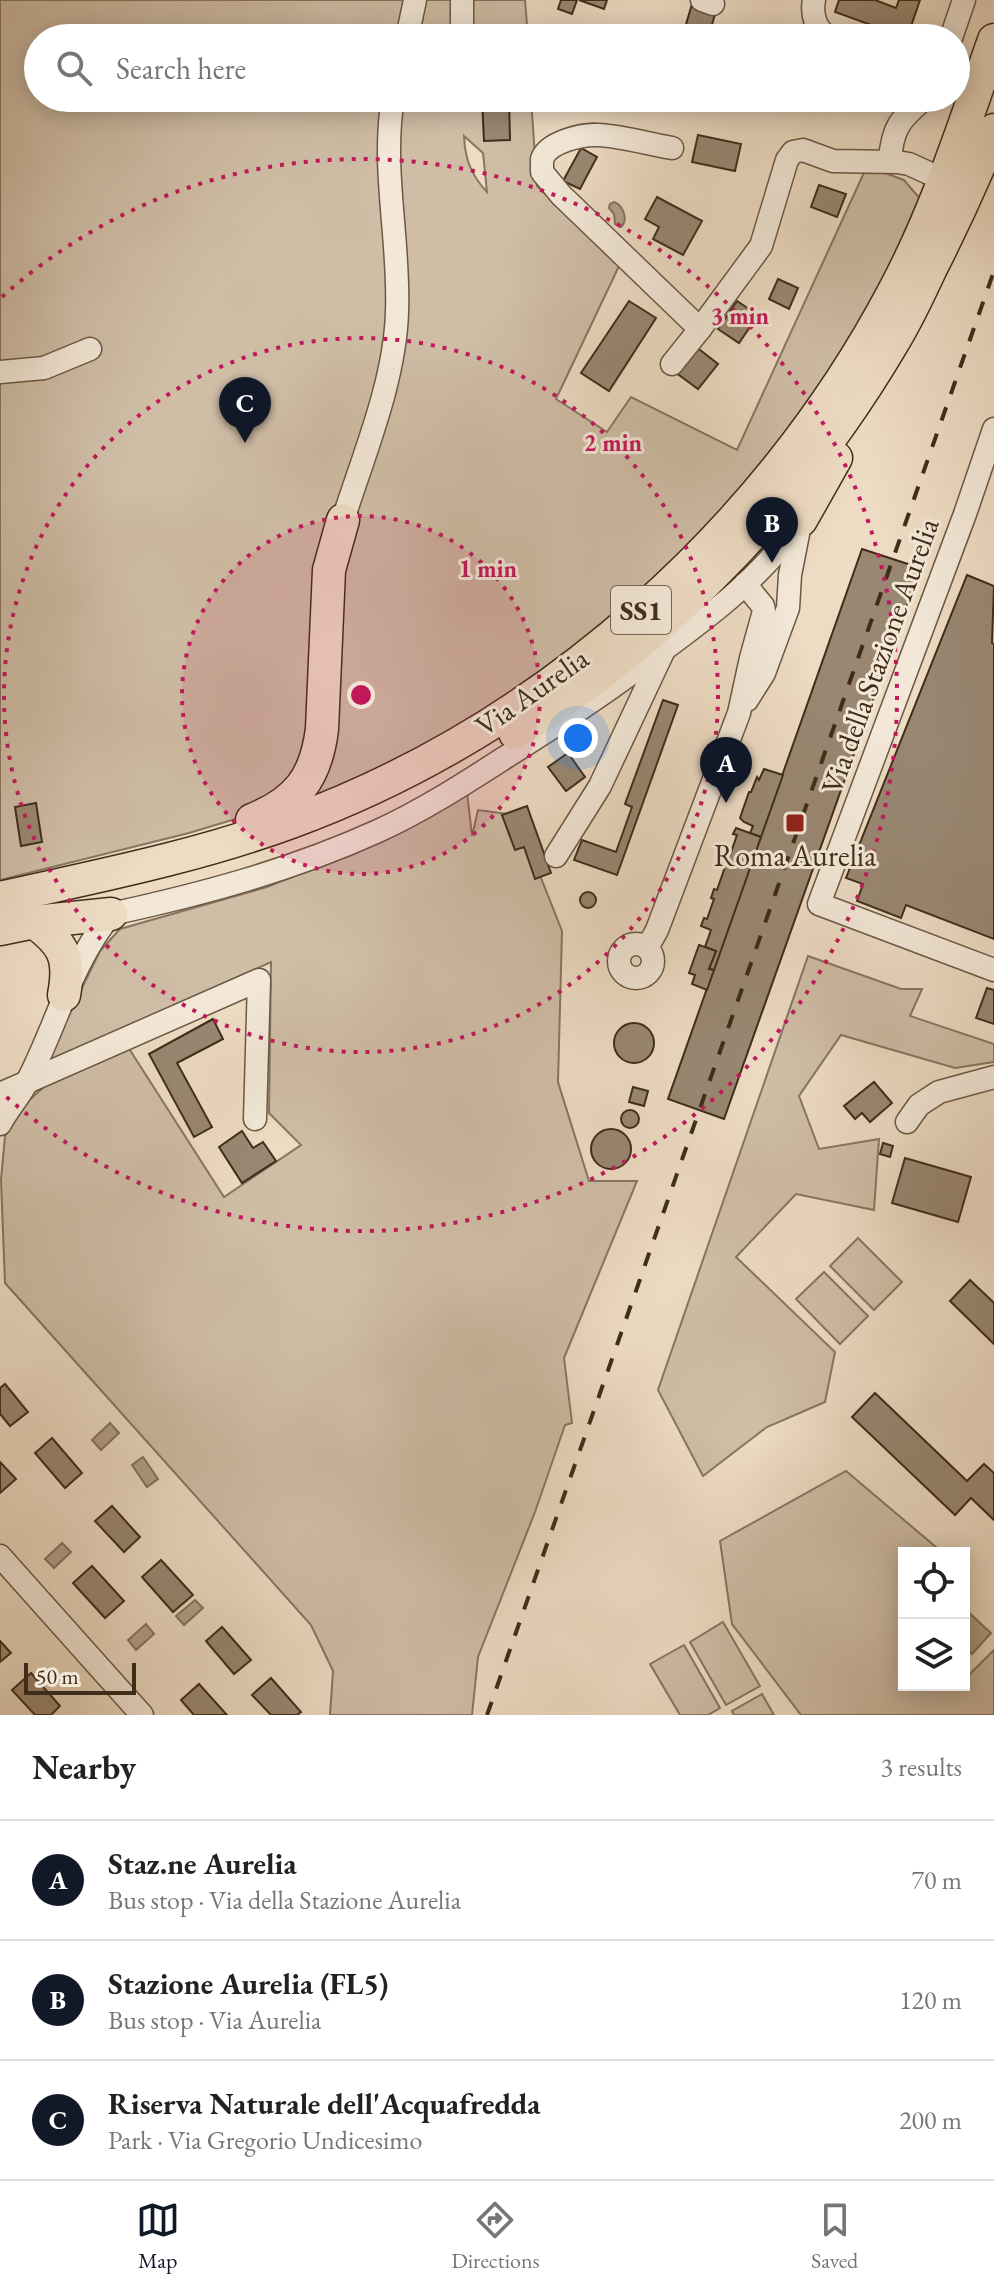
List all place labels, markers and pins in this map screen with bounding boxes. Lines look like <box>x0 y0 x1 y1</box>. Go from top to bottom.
pin: C <box>219 377 271 443</box>
pin: B <box>746 497 798 563</box>
centre of rings <box>347 681 375 709</box>
pin: A <box>700 737 752 803</box>
marker: Roma Aurelia <box>784 812 806 834</box>
place label: Roma Aurelia <box>714 836 876 875</box>

